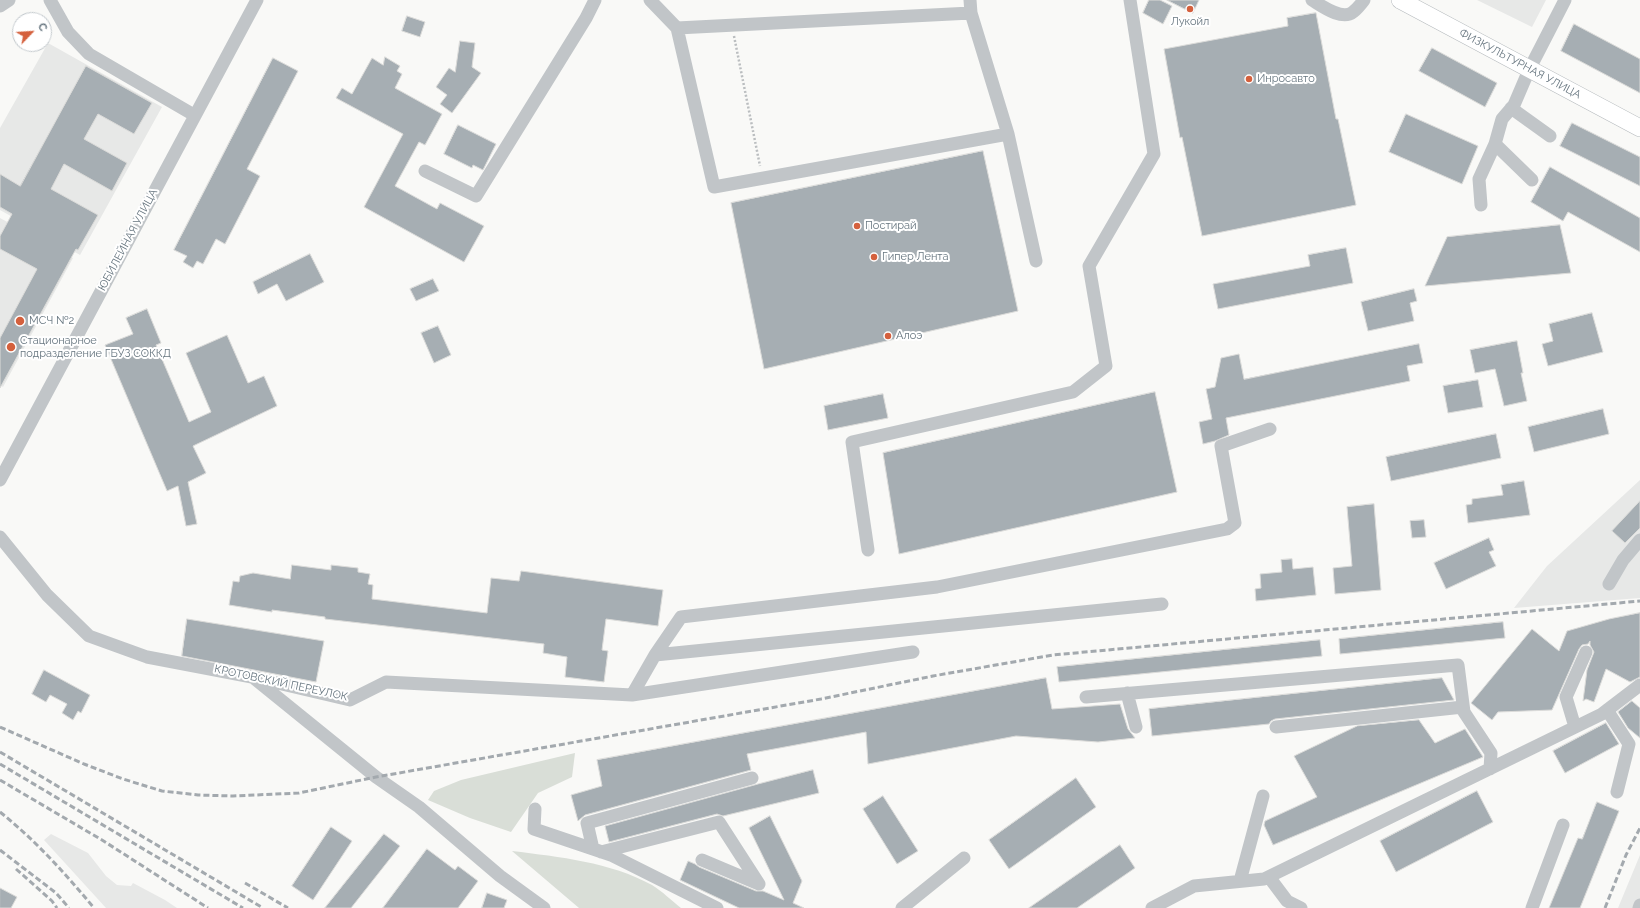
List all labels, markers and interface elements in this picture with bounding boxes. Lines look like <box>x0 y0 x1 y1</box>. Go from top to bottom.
marker: Лукойл <box>1185 4 1195 14</box>
north arrow <box>12 12 52 52</box>
place label: Лукойл <box>1171 15 1209 29</box>
text: С <box>35 21 50 33</box>
street label: ФИЗКУЛЬТУРНАЯ УЛИЦА <box>1457 26 1583 102</box>
place label: Инросавто <box>1257 72 1315 86</box>
marker: Инросавто <box>1244 74 1254 84</box>
street label: ЮБИЛЕЙНАЯ УЛИЦА <box>96 187 160 293</box>
place label: Постирай <box>865 219 917 233</box>
marker: Постирай <box>852 221 862 231</box>
place label: Гипер Лента <box>882 250 949 264</box>
marker: Гипер Лента <box>869 252 879 262</box>
place label: МСЧ №2 <box>29 314 74 328</box>
marker: МСЧ №2 <box>14 315 26 327</box>
place label: Алоэ <box>896 329 922 343</box>
marker: Алоэ <box>883 331 893 341</box>
place label: Стационарное подразделение ГБУЗ СОККД <box>20 334 171 360</box>
marker: Стационарное подразделение ГБУЗ СОККД <box>5 341 17 353</box>
street label: КРОТОВСКИЙ ПЕРЕУЛОК <box>213 662 349 704</box>

